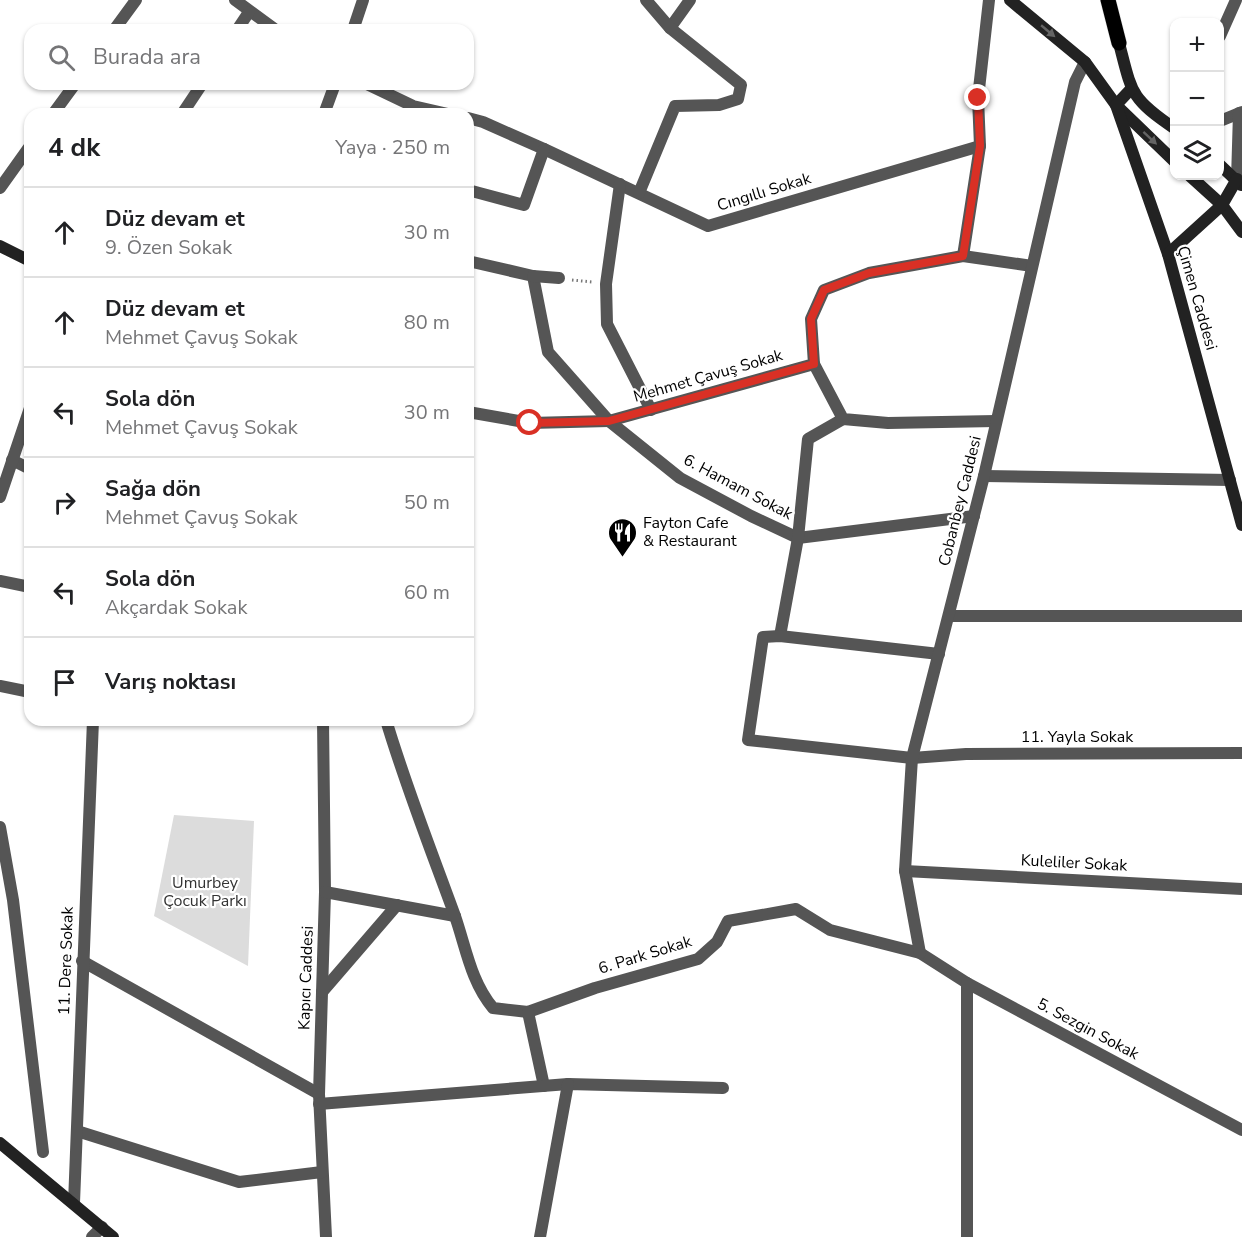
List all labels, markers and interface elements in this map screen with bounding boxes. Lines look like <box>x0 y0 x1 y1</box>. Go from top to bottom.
map controls <box>1170 18 1224 180</box>
button: + <box>1170 18 1224 72</box>
search box <box>24 24 474 90</box>
one-way arrow <box>1040 24 1055 37</box>
icon: search <box>45 41 78 74</box>
text: Burada ara <box>93 42 201 72</box>
button: − <box>1170 72 1224 126</box>
route end <box>964 84 990 110</box>
button: layers <box>1170 126 1224 180</box>
text: 4 dk <box>48 130 100 165</box>
one-way arrow <box>1143 131 1158 145</box>
text: Yaya · 250 m <box>335 134 450 161</box>
street label: Cıngıllı Sokak <box>714 167 815 217</box>
text: Düz devam et <box>105 204 245 234</box>
icon: ahead <box>48 216 81 249</box>
text: 30 m <box>404 219 450 246</box>
text: 9. Özen Sokak <box>105 234 232 261</box>
street label: Çimen Caddesi <box>1172 243 1222 353</box>
text: Düz devam et <box>105 294 245 324</box>
icon: ahead <box>48 306 81 339</box>
text: 80 m <box>404 309 450 336</box>
text: Mehmet Çavuş Sokak <box>105 324 298 351</box>
street label: Mehmet Çavuş Sokak <box>631 344 786 408</box>
text: Sola dön <box>105 384 195 414</box>
icon: left <box>48 396 81 429</box>
text: 30 m <box>404 399 450 426</box>
route start <box>516 409 542 435</box>
text: Mehmet Çavuş Sokak <box>105 414 298 441</box>
street label: Cobanbey Caddesi <box>933 434 987 568</box>
street label: 6. Hamam Sokak <box>679 449 798 526</box>
text: Sağa dön <box>105 474 201 504</box>
icon: right <box>48 486 81 519</box>
text: 50 m <box>404 489 450 516</box>
text: Mehmet Çavuş Sokak <box>105 504 298 531</box>
place label: Fayton Cafe & Restaurant <box>643 512 737 552</box>
restaurant icon: Fayton Cafe & Restaurant <box>606 516 638 558</box>
text: Sola dön <box>105 564 195 594</box>
icon: left <box>48 576 81 609</box>
text: 60 m <box>404 579 450 606</box>
text: Akçardak Sokak <box>105 594 247 621</box>
icon: arrive <box>48 666 81 699</box>
text: Varış noktası <box>105 667 236 697</box>
street label: 11. Yayla Sokak <box>1021 726 1134 748</box>
street label: Kuleliler Sokak <box>1020 849 1129 877</box>
park label: Umurbey Çocuk Parkı <box>163 872 247 912</box>
street label: 11. Dere Sokak <box>53 905 79 1016</box>
street label: Kapıcı Caddesi <box>293 925 319 1031</box>
street label: 6. Park Sokak <box>596 930 695 980</box>
street label: 5. Sezgin Sokak <box>1033 993 1144 1066</box>

